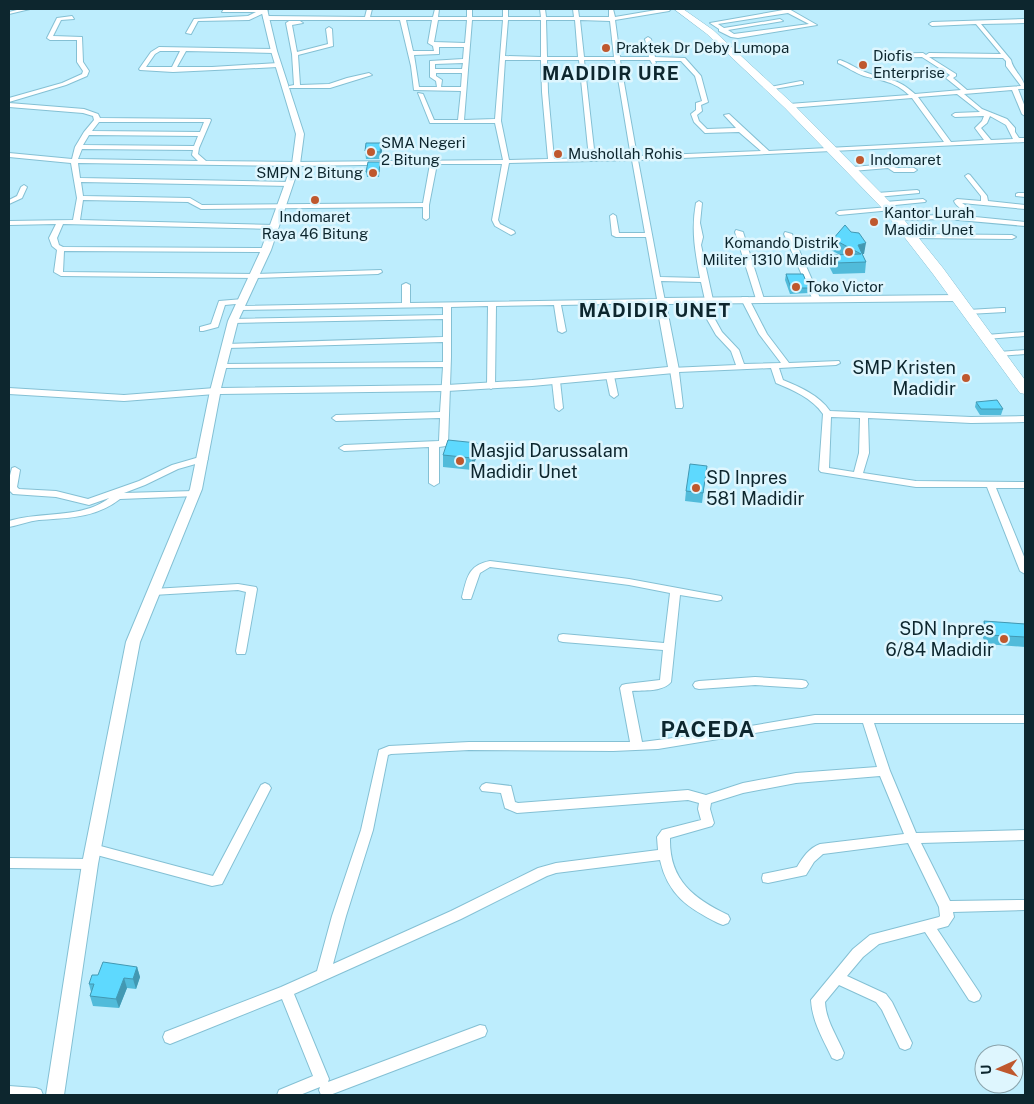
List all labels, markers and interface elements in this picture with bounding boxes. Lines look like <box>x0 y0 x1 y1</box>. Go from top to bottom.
place label: Praktek Dr Deby Lumopa <box>616 39 789 56</box>
marker: Praktek Dr Deby Lumopa <box>600 42 612 54</box>
place label: Diofis Enterprise <box>873 47 945 81</box>
marker: Diofis Enterprise <box>857 59 869 71</box>
district label: MADIDIR URE <box>542 62 680 84</box>
place label: SMA Negeri 2 Bitung <box>381 134 465 168</box>
place label: Mushollah Rohis <box>568 145 682 162</box>
marker: SMA Negeri 2 Bitung <box>365 146 377 158</box>
marker: Mushollah Rohis <box>552 148 564 160</box>
place label: Indomaret <box>870 151 941 168</box>
marker: Indomaret <box>854 154 866 166</box>
place label: SMPN 2 Bitung <box>256 164 363 181</box>
marker: SMPN 2 Bitung <box>367 167 379 179</box>
marker: Indomaret Raya 46 Bitung <box>309 194 321 206</box>
place label: Kantor Lurah Madidir Unet <box>884 204 974 238</box>
place label: Indomaret Raya 46 Bitung <box>262 208 368 242</box>
marker: Kantor Lurah Madidir Unet <box>868 216 880 228</box>
place label: Komando Distrik Militer 1310 Madidir <box>703 234 839 268</box>
marker: Komando Distrik Militer 1310 Madidir <box>843 246 855 258</box>
place label: Toko Victor <box>806 278 884 295</box>
marker: Toko Victor <box>790 281 802 293</box>
district label: MADIDIR UNET <box>579 299 731 321</box>
place label: SMP Kristen Madidir <box>852 357 956 399</box>
marker: SMP Kristen Madidir <box>960 372 972 384</box>
place label: Masjid Darussalam Madidir Unet <box>470 440 628 482</box>
marker: Masjid Darussalam Madidir Unet <box>454 455 466 467</box>
place label: SD Inpres 581 Madidir <box>706 467 805 509</box>
marker: SD Inpres 581 Madidir <box>690 482 702 494</box>
place label: SDN Inpres 6/84 Madidir <box>886 618 994 660</box>
marker: SDN Inpres 6/84 Madidir <box>998 633 1010 645</box>
district label: PACEDA <box>661 716 756 742</box>
north arrow <box>974 1044 1024 1094</box>
text: U <box>978 1064 994 1075</box>

